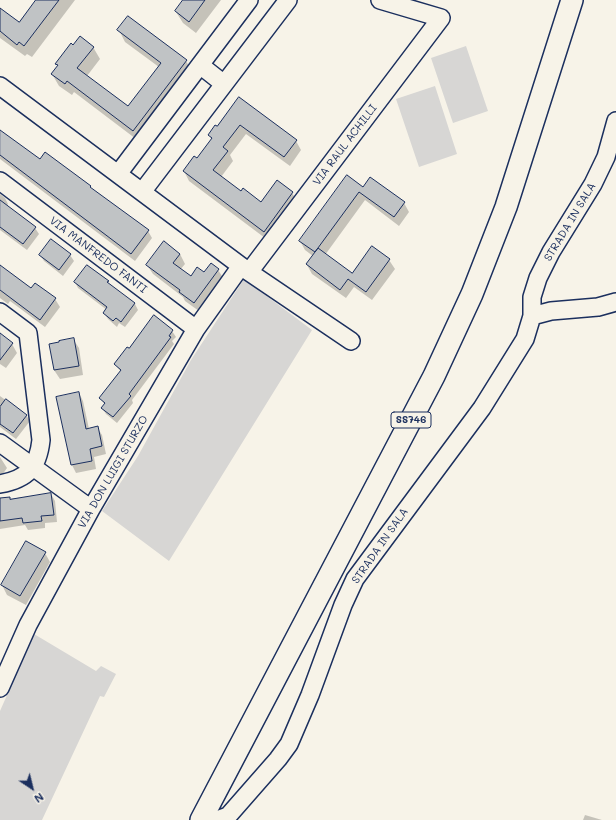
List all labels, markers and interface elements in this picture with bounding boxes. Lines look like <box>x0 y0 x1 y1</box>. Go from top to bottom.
street label: VIA RAUL ACHILLI <box>310 102 380 188</box>
street label: STRADA IN SALA <box>541 180 599 264</box>
street label: VIA MANFREDO FANTI <box>47 214 149 296</box>
road number: SS746 <box>391 412 431 428</box>
street label: VIA DON LUIGI STURZO <box>75 413 151 531</box>
street label: STRADA IN SALA <box>349 506 411 586</box>
north arrow <box>12 768 52 808</box>
text: N <box>31 790 47 807</box>

